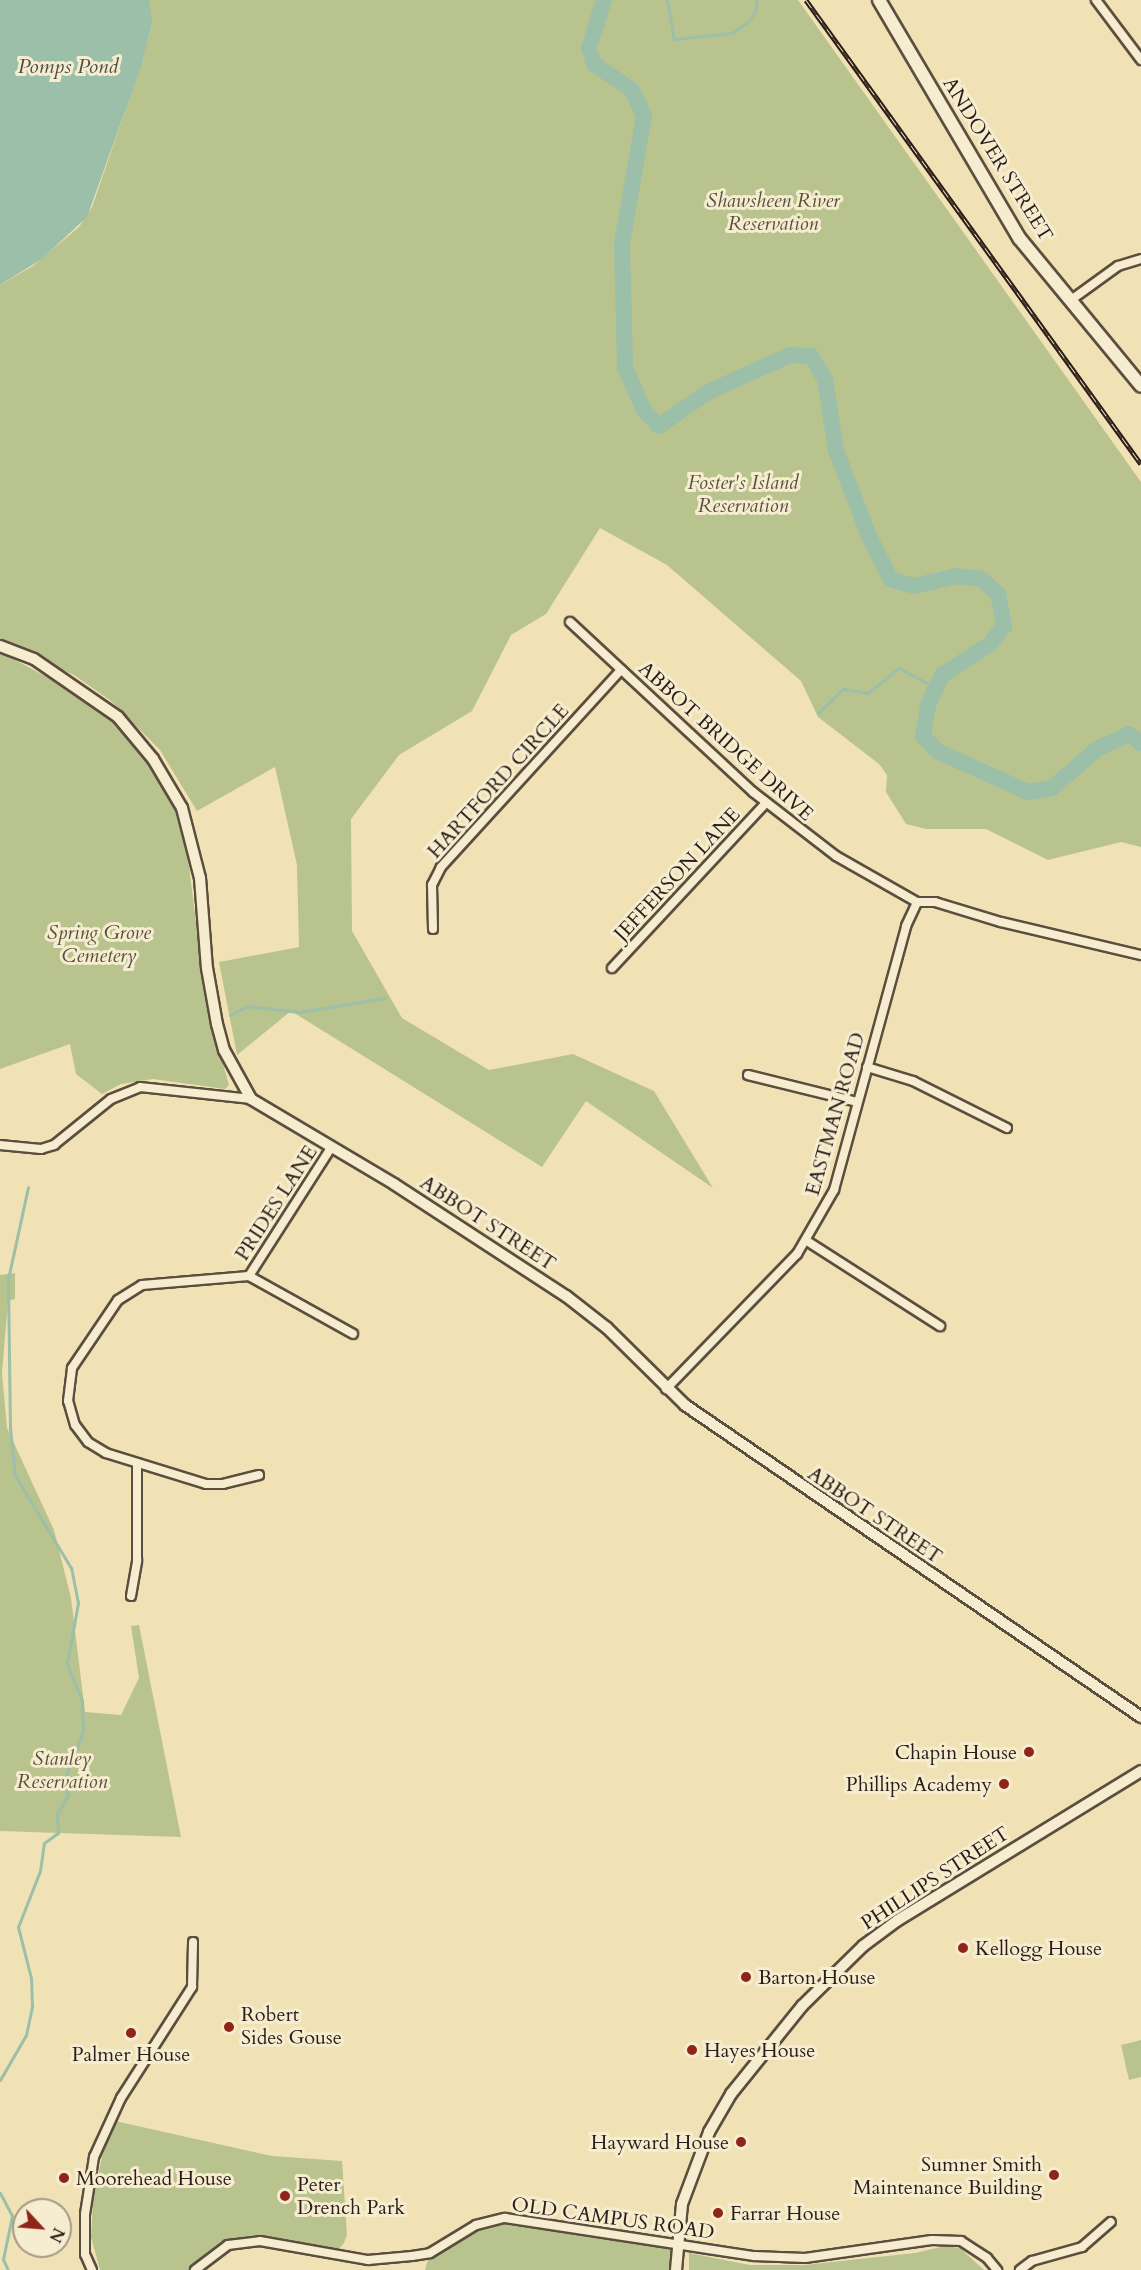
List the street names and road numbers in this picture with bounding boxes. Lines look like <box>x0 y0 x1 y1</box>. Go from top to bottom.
street label: ANDOVER STREET <box>938 73 1058 245</box>
street label: ABBOT BRIDGE DRIVE <box>634 656 818 826</box>
street label: HARTFORD CIRCLE <box>422 699 574 863</box>
street label: JEFFERSON LANE <box>609 802 745 946</box>
street label: EASTMAN ROAD <box>800 1030 870 1198</box>
street label: PRIDES LANE <box>230 1141 322 1265</box>
street label: ABBOT STREET <box>416 1170 560 1276</box>
street label: ABBOT STREET <box>803 1461 947 1569</box>
street label: PHILLIPS STREET <box>857 1821 1013 1935</box>
street label: OLD CAMPUS ROAD <box>510 2192 716 2244</box>

